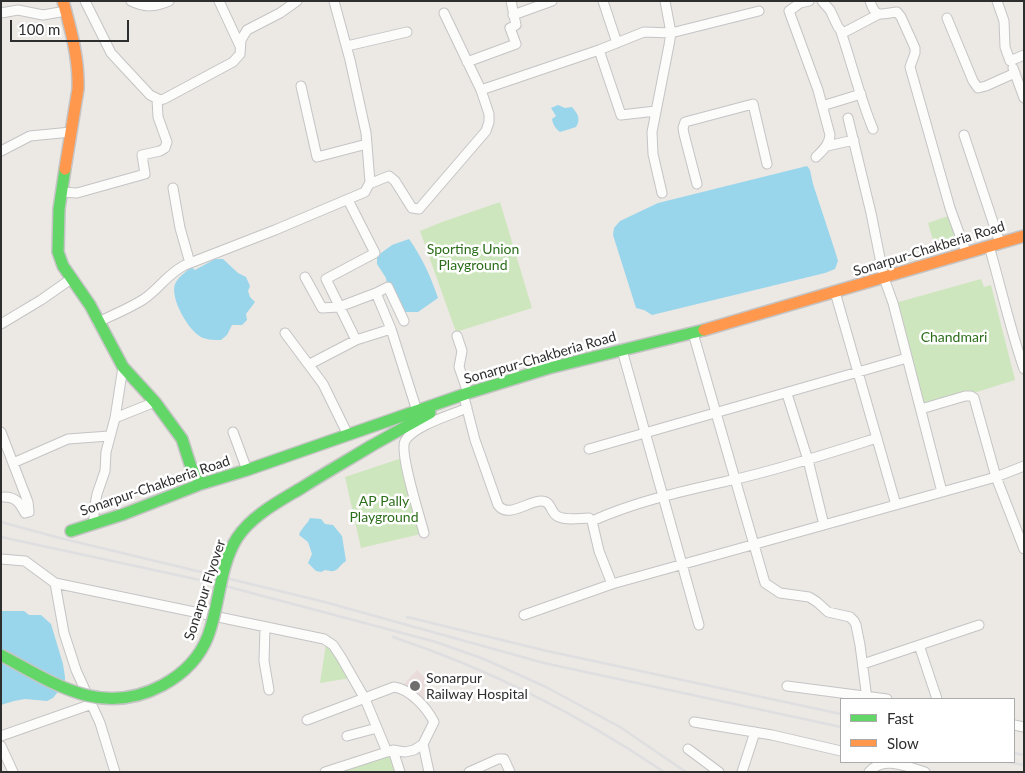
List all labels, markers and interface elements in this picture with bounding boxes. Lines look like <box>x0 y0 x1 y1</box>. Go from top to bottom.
scale bar <box>12 10 131 42</box>
text: 100 m <box>18 20 60 38</box>
street label: Sonarpur-Chakberia Road <box>851 218 1007 280</box>
park label: Sporting Union Playground <box>427 241 519 274</box>
street label: Sonarpur-Chakberia Road <box>462 328 618 388</box>
park label: Chandmari <box>921 329 987 345</box>
street label: Sonarpur-Chakberia Road <box>78 452 232 520</box>
park label: AP Pally Playground <box>349 493 419 526</box>
street label: Sonarpur Flyover <box>181 537 229 643</box>
place label: Sonarpur Railway Hospital <box>426 670 528 702</box>
marker: Sonarpur Railway Hospital <box>408 679 422 693</box>
legend <box>840 698 1015 763</box>
text: Fast <box>887 709 914 727</box>
text: Slow <box>887 734 919 752</box>

